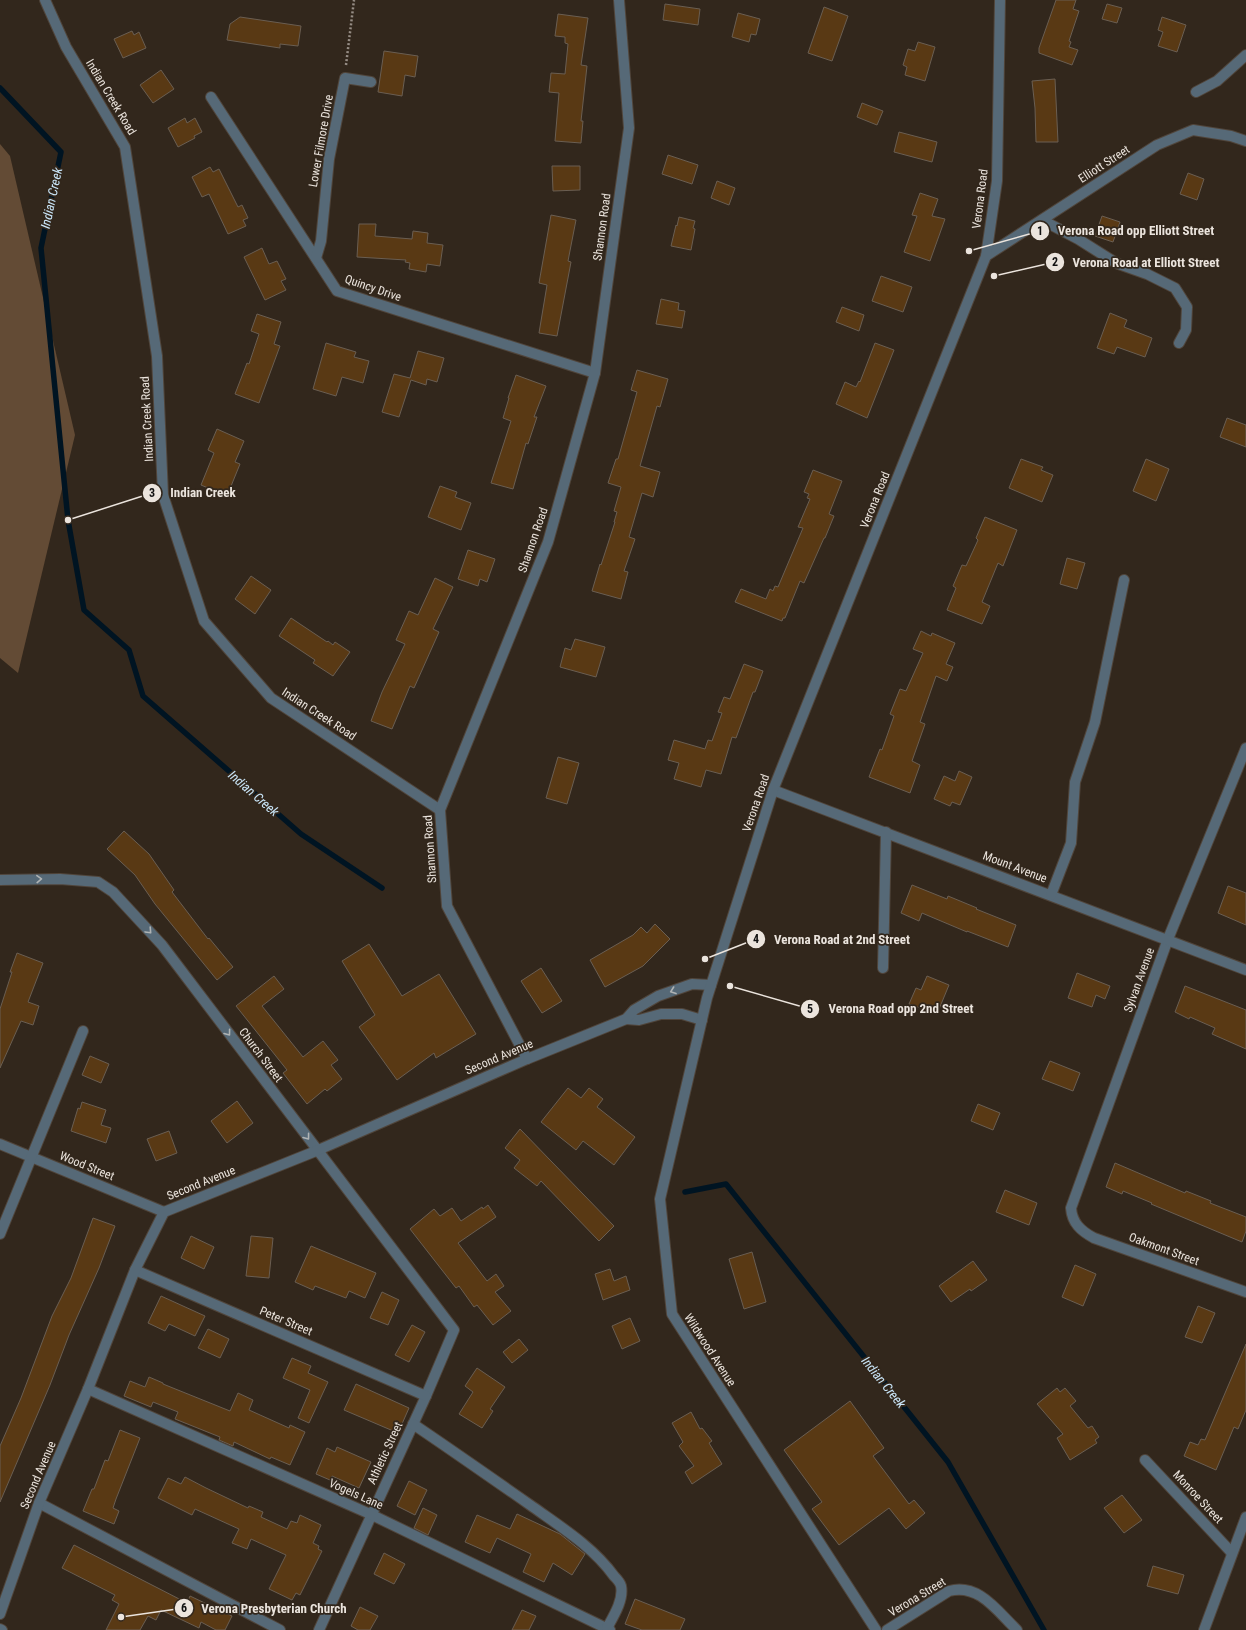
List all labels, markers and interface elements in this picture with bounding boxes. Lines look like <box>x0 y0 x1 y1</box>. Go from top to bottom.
street label: Indian Creek Road <box>83 57 139 137</box>
street label: Lower Filmore Drive <box>306 93 336 188</box>
street label: Elliott Street <box>1076 142 1133 186</box>
water label: Indian Creek <box>38 166 65 230</box>
street label: Verona Road <box>969 168 991 230</box>
street label: Shannon Road <box>590 192 614 262</box>
callout: Verona Road opp Elliott Street <box>1030 218 1222 243</box>
text: Verona Road opp Elliott Street <box>1058 223 1214 238</box>
text: 1 <box>1037 224 1043 238</box>
callout: Verona Road at Elliott Street <box>1045 250 1228 275</box>
text: 2 <box>1052 255 1058 269</box>
text: Verona Road at Elliott Street <box>1072 255 1220 270</box>
street label: Quincy Drive <box>343 272 403 304</box>
street label: Indian Creek Road <box>138 376 156 462</box>
street label: Verona Road <box>857 469 893 530</box>
callout: Indian Creek <box>142 480 243 505</box>
text: Indian Creek <box>170 485 236 500</box>
text: 3 <box>149 486 155 500</box>
street label: Shannon Road <box>515 505 551 574</box>
street label: Indian Creek Road <box>279 685 359 743</box>
water label: Indian Creek <box>225 767 282 820</box>
street label: Verona Road <box>740 772 772 834</box>
street label: Shannon Road <box>421 815 439 883</box>
street label: Mount Avenue <box>981 848 1049 886</box>
one-way arrow <box>36 875 42 883</box>
one-way arrow <box>144 926 152 934</box>
callout: Verona Road at 2nd Street <box>746 927 918 952</box>
text: 4 <box>753 932 759 946</box>
text: Verona Road at 2nd Street <box>774 932 910 947</box>
street label: Sylvan Avenue <box>1121 945 1157 1014</box>
one-way arrow <box>670 986 677 994</box>
callout: Verona Road opp 2nd Street <box>800 996 981 1021</box>
text: Verona Road opp 2nd Street <box>828 1001 974 1016</box>
text: 5 <box>807 1002 813 1016</box>
street label: Church Street <box>236 1025 286 1085</box>
one-way arrow <box>224 1029 231 1036</box>
street label: Second Avenue <box>463 1036 535 1078</box>
one-way arrow <box>302 1133 309 1140</box>
street label: Wood Street <box>58 1149 117 1183</box>
street label: Second Avenue <box>165 1163 238 1203</box>
street label: Oakmont Street <box>1127 1230 1201 1268</box>
street label: Peter Street <box>258 1304 315 1339</box>
street label: Wildwood Avenue <box>681 1311 739 1389</box>
water label: Indian Creek <box>858 1354 909 1411</box>
street label: Athletic Street <box>364 1419 406 1486</box>
street label: Second Avenue <box>17 1439 59 1511</box>
street label: Monroe Street <box>1170 1468 1226 1527</box>
street label: Vogels Lane <box>327 1476 386 1512</box>
street label: Verona Street <box>886 1574 948 1620</box>
callout: Verona Presbyterian Church <box>174 1595 355 1620</box>
text: 6 <box>181 1601 187 1615</box>
text: Verona Presbyterian Church <box>201 1601 347 1616</box>

